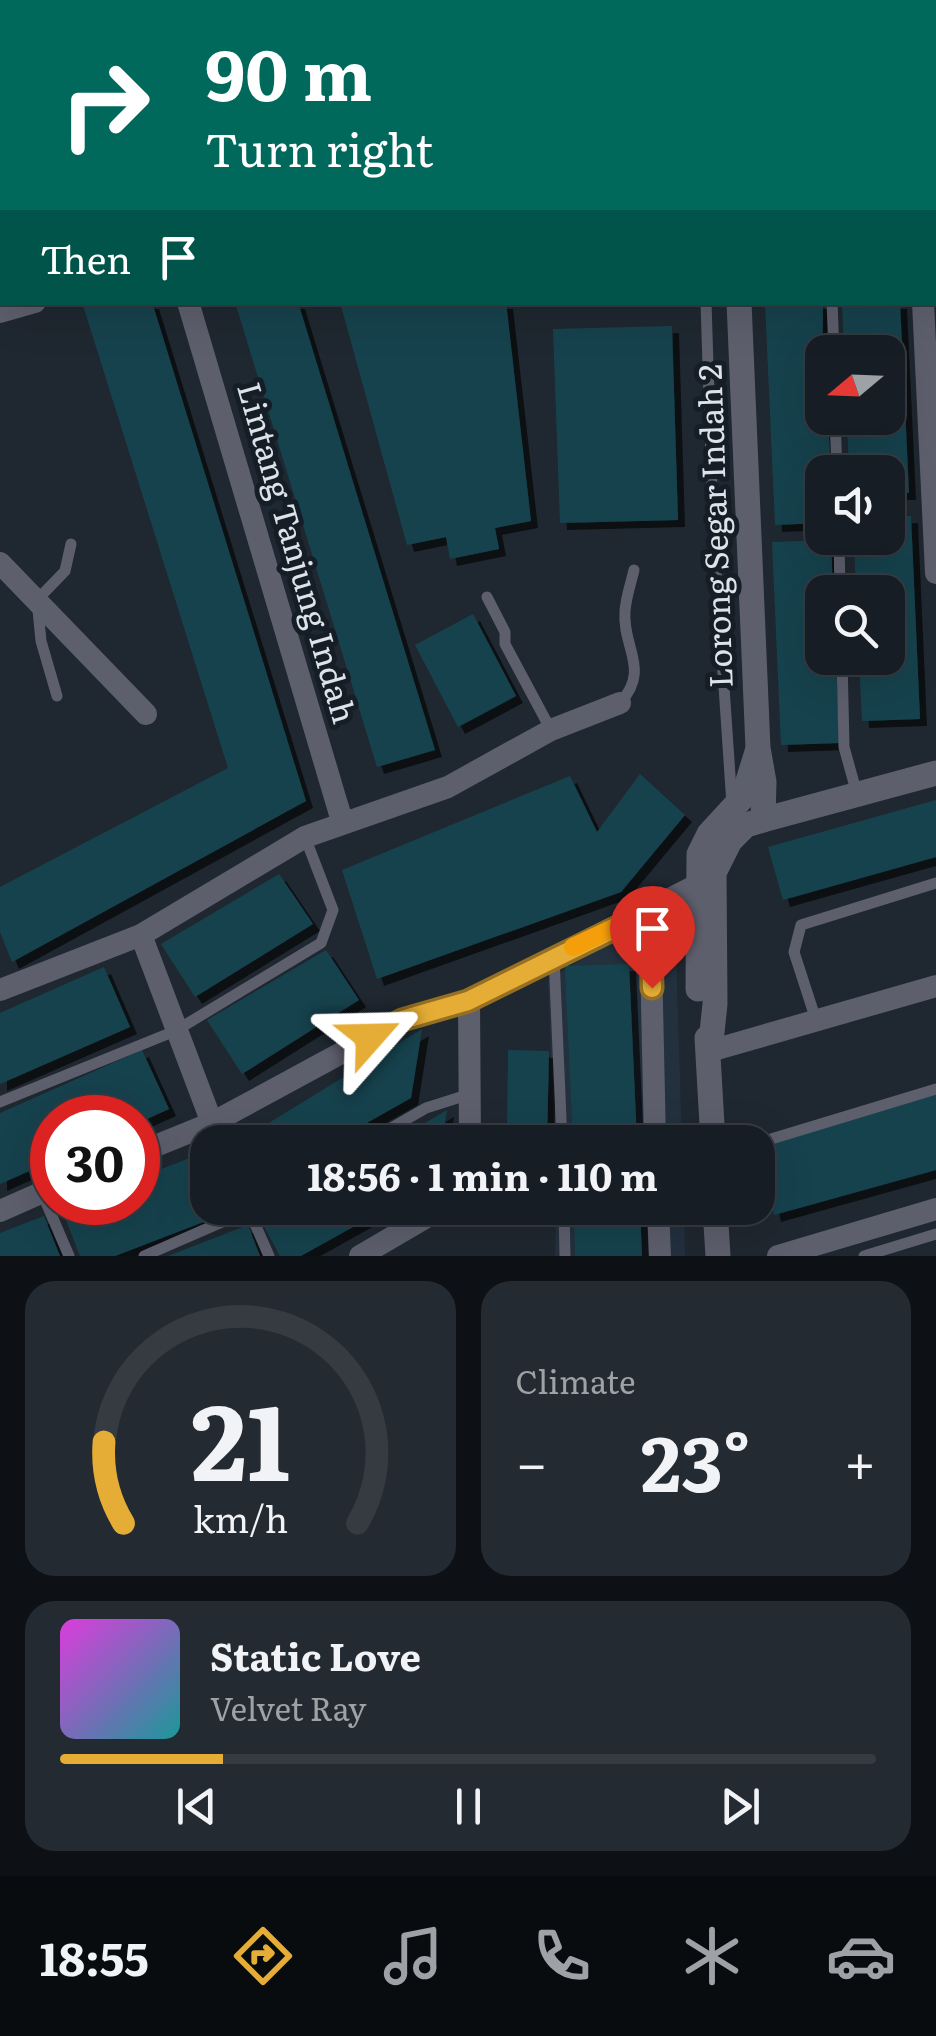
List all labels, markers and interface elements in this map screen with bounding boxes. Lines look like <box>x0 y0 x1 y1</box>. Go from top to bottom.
text: 90 m <box>205 19 372 123</box>
icon: right <box>40 40 170 170</box>
text: Turn right <box>205 114 433 181</box>
text: Then <box>40 229 131 286</box>
icon: arrive <box>151 230 206 285</box>
north arrow <box>805 335 905 435</box>
map controls <box>805 335 905 675</box>
street label: Lorong Segar Indah 2 <box>683 363 743 689</box>
street label: Lintang Tanjung Indah <box>227 376 371 728</box>
button: sound <box>805 455 905 555</box>
button: search <box>805 575 905 675</box>
pin <box>610 886 695 989</box>
icon: arrive <box>625 901 680 956</box>
position arrow <box>318 985 422 1089</box>
speed limit sign: 30 <box>30 1095 160 1225</box>
text: 18:56 · 1 min · 110 m <box>307 1146 658 1203</box>
text: Climate <box>516 1356 636 1404</box>
text: 21 <box>191 1358 290 1513</box>
text: 23° <box>641 1404 751 1515</box>
text: − <box>516 1419 548 1501</box>
text: + <box>844 1419 876 1501</box>
text: km/h <box>193 1491 288 1544</box>
text: Static Love <box>210 1626 421 1683</box>
text: Velvet Ray <box>210 1683 366 1731</box>
icon: previous <box>169 1779 224 1834</box>
icon: pause <box>441 1779 496 1834</box>
icon: next <box>713 1779 768 1834</box>
icon: directions <box>228 1921 298 1991</box>
icon: music <box>378 1921 448 1991</box>
icon: phone <box>527 1921 597 1991</box>
icon: climate <box>677 1921 747 1991</box>
icon: car <box>826 1921 896 1991</box>
text: 18:55 <box>40 1923 149 1990</box>

